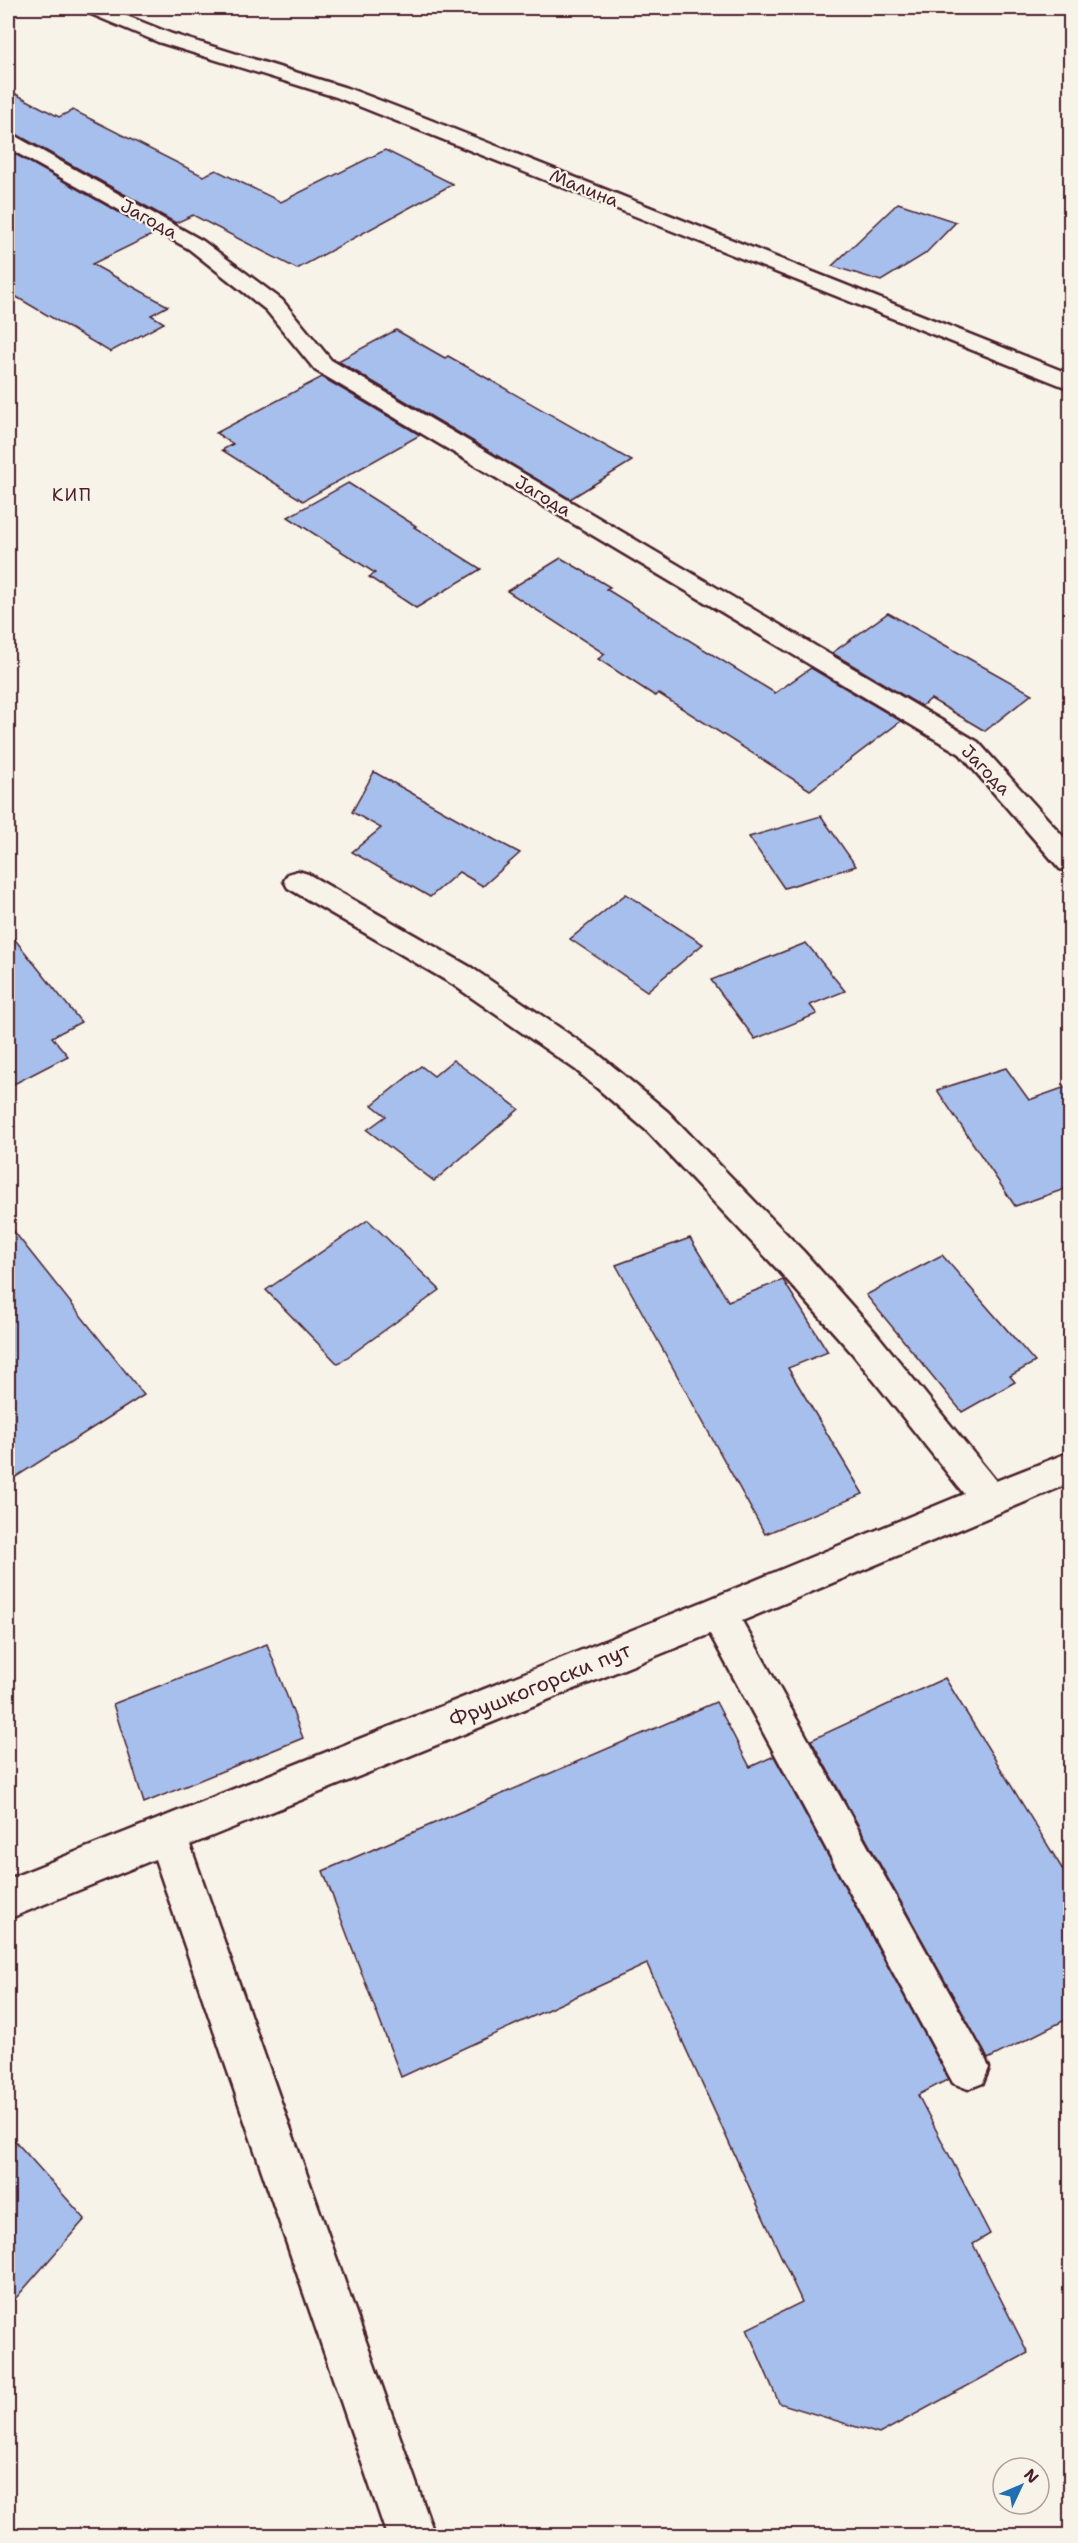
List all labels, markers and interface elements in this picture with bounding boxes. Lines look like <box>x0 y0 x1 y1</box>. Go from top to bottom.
street label: Малина <box>546 163 622 213</box>
street label: Јагода <box>116 194 182 244</box>
street label: Јагода <box>510 470 576 522</box>
district label: КИП <box>52 483 92 507</box>
street label: Јагода <box>956 739 1016 801</box>
street label: Фрушкогорски пут <box>445 1636 635 1734</box>
north arrow <box>991 2456 1051 2516</box>
text: N <box>1019 2464 1043 2488</box>

